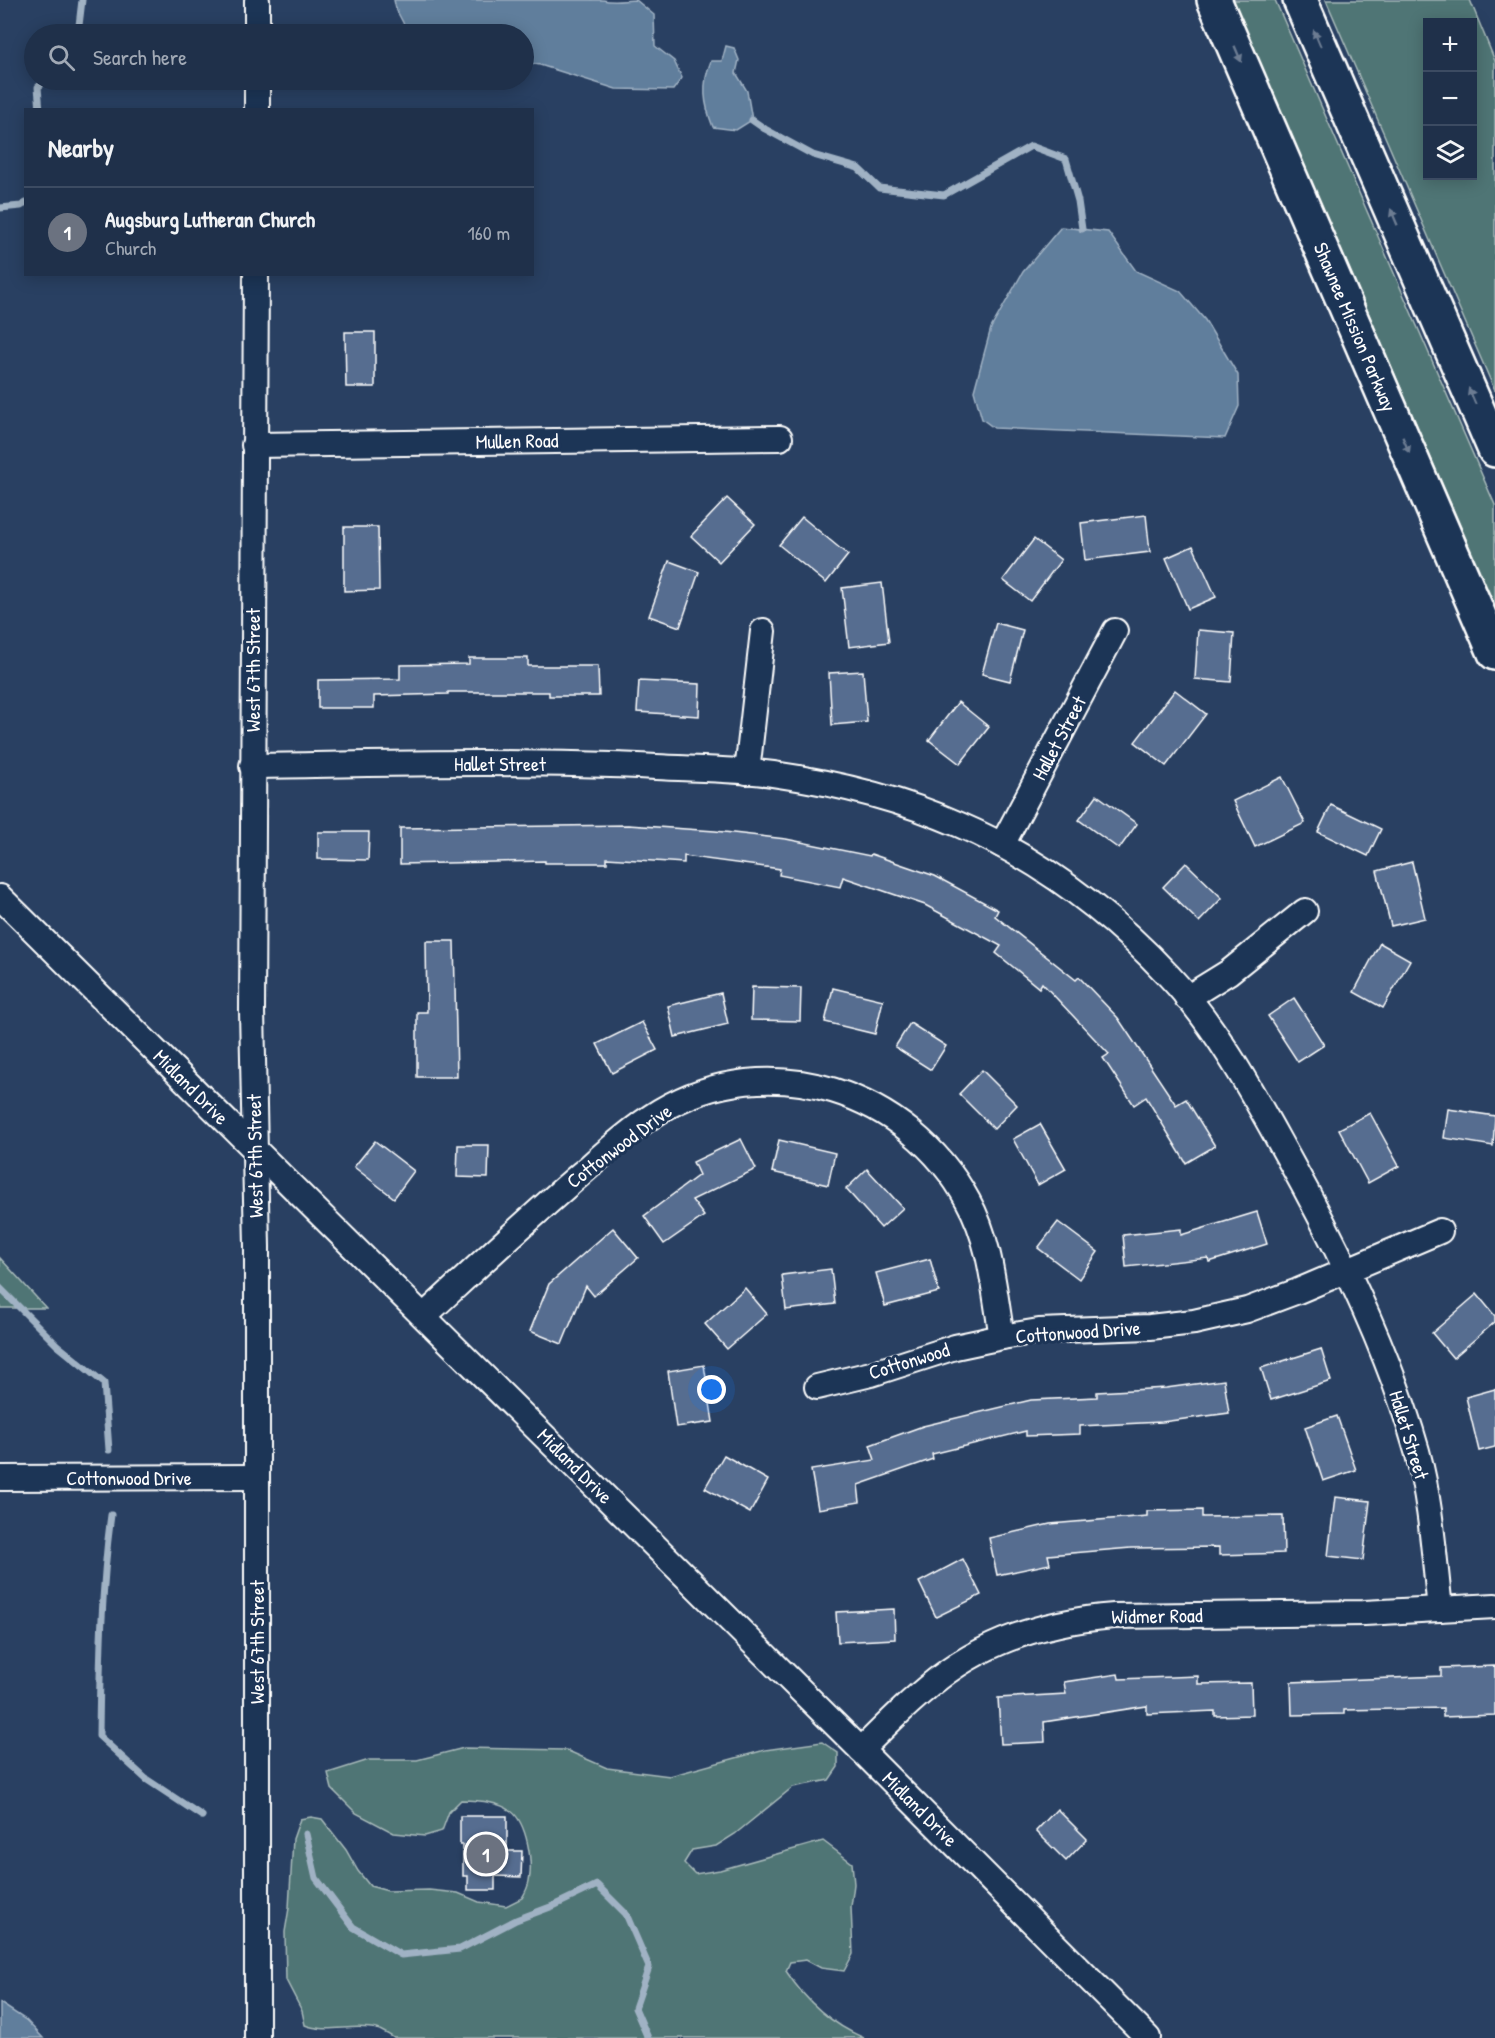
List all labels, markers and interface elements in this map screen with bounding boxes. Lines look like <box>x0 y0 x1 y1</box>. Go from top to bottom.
map controls <box>1423 18 1477 180</box>
button: + <box>1423 18 1477 72</box>
search box <box>24 24 534 90</box>
one-way arrow <box>1312 29 1321 47</box>
icon: search <box>45 41 78 74</box>
text: Search here <box>93 42 187 72</box>
one-way arrow <box>1233 45 1242 62</box>
button: − <box>1423 72 1477 126</box>
button: layers <box>1423 126 1477 180</box>
text: Nearby <box>48 130 114 165</box>
text: Augsburg Lutheran Church <box>105 204 315 234</box>
one-way arrow <box>1389 208 1398 226</box>
text: 1 <box>64 219 71 246</box>
text: 160 m <box>468 219 510 246</box>
text: Church <box>105 234 156 261</box>
street label: Shawnee Mission Parkway <box>1308 238 1403 415</box>
one-way arrow <box>1467 386 1477 404</box>
street label: Mullen Road <box>475 426 559 455</box>
one-way arrow <box>1401 437 1410 454</box>
street label: West 67th Street <box>239 607 266 732</box>
street label: Hallet Street <box>1025 690 1093 785</box>
street label: Hallet Street <box>454 750 547 777</box>
street label: Midland Drive <box>148 1043 235 1130</box>
street label: West 67th Street <box>240 1093 269 1218</box>
street label: Cottonwood Drive <box>561 1097 677 1194</box>
street label: Cottonwood Drive <box>1015 1314 1141 1349</box>
street label: Cottonwood <box>865 1335 953 1386</box>
your location <box>697 1375 726 1404</box>
street label: Hallet Street <box>1383 1387 1436 1484</box>
street label: Midland Drive <box>532 1422 619 1509</box>
street label: Cottonwood Drive <box>66 1464 192 1491</box>
street label: West 67th Street <box>243 1579 270 1704</box>
street label: Widmer Road <box>1111 1601 1203 1630</box>
street label: Midland Drive <box>877 1765 964 1852</box>
pin: 1 <box>466 1832 506 1876</box>

